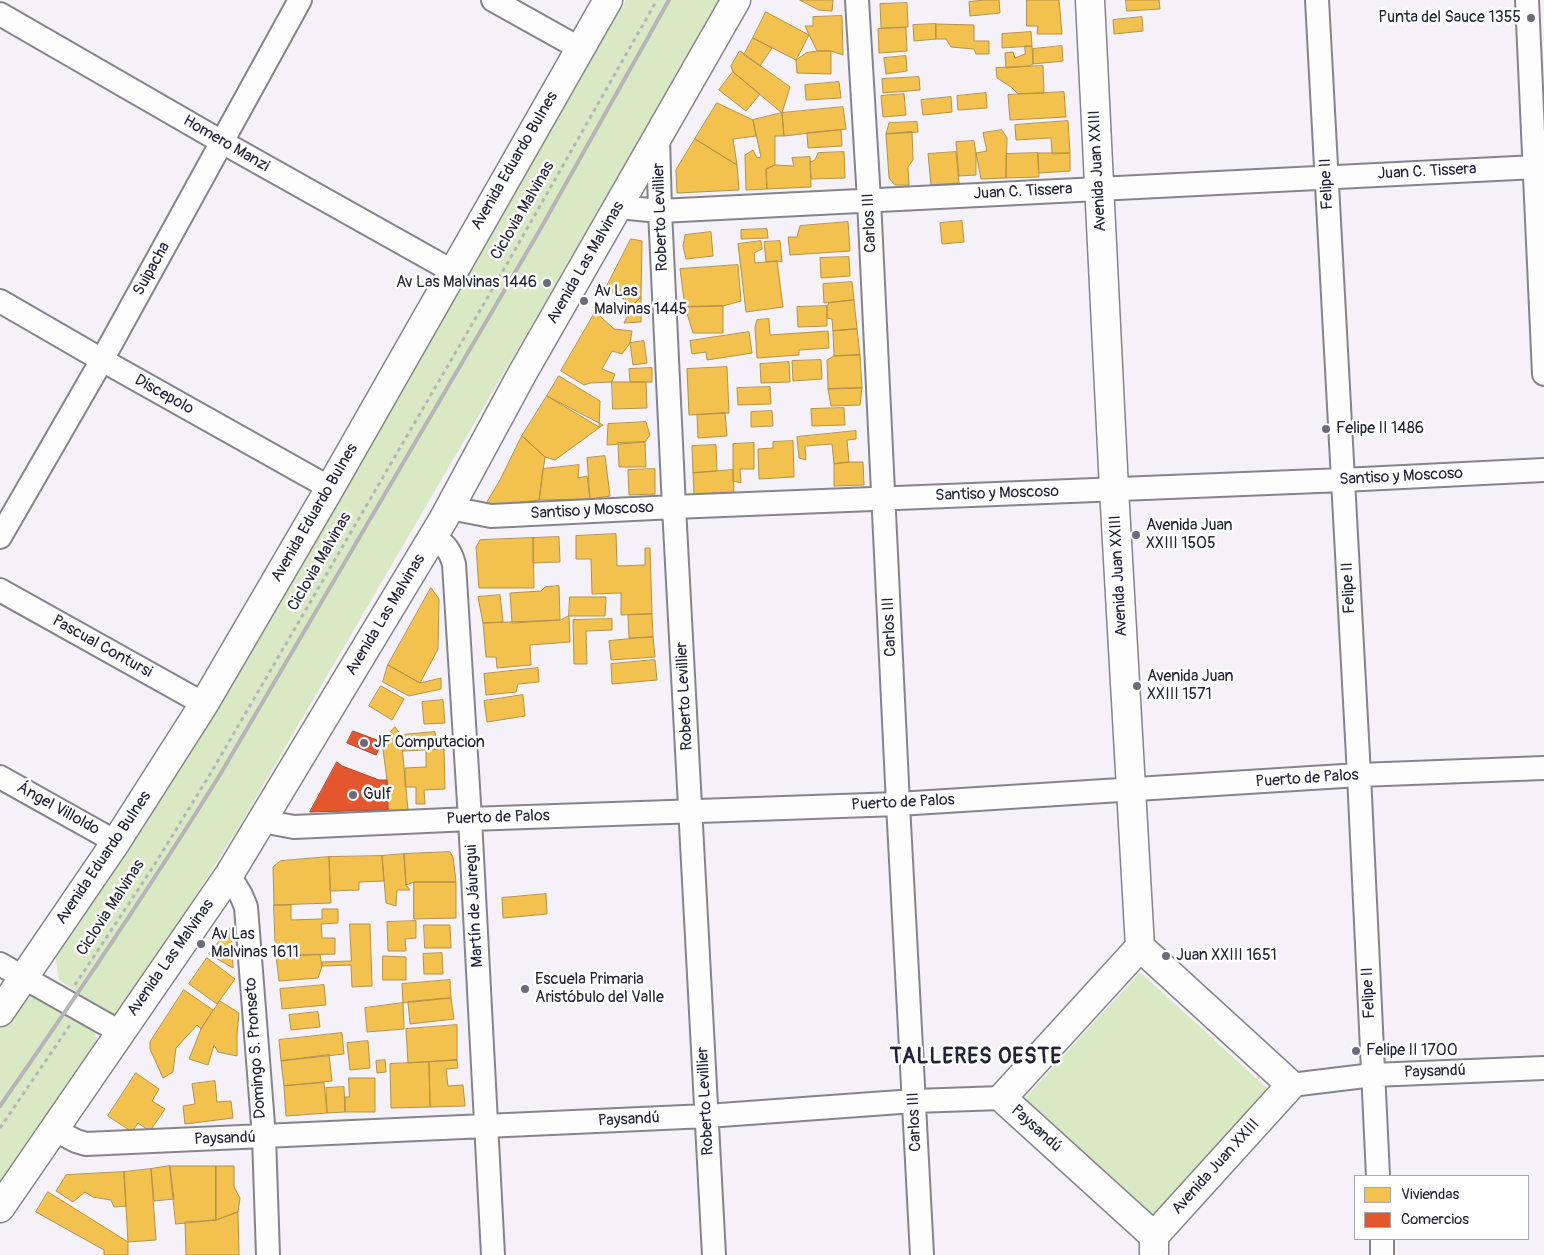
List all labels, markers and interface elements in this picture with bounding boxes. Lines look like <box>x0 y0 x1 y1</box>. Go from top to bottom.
place label: Punta del Sauce 1355 <box>1378 8 1521 28</box>
marker: Punta del Sauce 1355 <box>1525 12 1537 24</box>
street label: Avenida Eduardo Bulnes <box>468 88 562 234</box>
street label: Avenida Juan XXIII <box>1085 110 1111 232</box>
street label: Homero Manzi <box>179 112 273 176</box>
street label: Ciclovia Malvinas <box>487 158 559 264</box>
street label: Felipe II <box>1316 158 1338 210</box>
street label: Juan C. Tissera <box>1377 160 1477 184</box>
street label: Roberto Levillier <box>650 162 672 272</box>
street label: Juan C. Tissera <box>973 180 1073 204</box>
street label: Carlos III <box>859 193 881 253</box>
street label: Avenida Las Malvinas <box>543 198 629 328</box>
street label: Suipacha <box>129 239 175 299</box>
place label: Av Las Malvinas 1446 <box>396 273 537 293</box>
marker: Av Las Malvinas 1446 <box>541 277 553 289</box>
place label: Av Las Malvinas 1445 <box>594 282 687 320</box>
marker: Av Las Malvinas 1445 <box>578 295 590 307</box>
street label: Discepolo <box>131 371 197 419</box>
place label: Felipe II 1486 <box>1336 419 1424 439</box>
marker: Felipe II 1486 <box>1320 423 1332 435</box>
street label: Avenida Eduardo Bulnes <box>268 440 362 586</box>
street label: Santiso y Moscoso <box>1339 464 1463 490</box>
street label: Santiso y Moscoso <box>935 482 1059 506</box>
street label: Santiso y Moscoso <box>530 498 654 524</box>
street label: Ciclovia Malvinas <box>284 509 356 615</box>
street label: Avenida Juan XXIII <box>1106 515 1132 637</box>
place label: Avenida Juan XXIII 1505 <box>1146 516 1233 554</box>
marker: Avenida Juan XXIII 1505 <box>1130 529 1142 541</box>
street label: Avenida Las Malvinas <box>342 551 430 679</box>
street label: Felipe II <box>1338 562 1360 614</box>
street label: Carlos III <box>879 597 901 657</box>
street label: Pascual Contursi <box>49 612 155 682</box>
street label: Roberto Levillier <box>673 641 697 751</box>
place label: Avenida Juan XXIII 1571 <box>1147 667 1234 705</box>
marker: Avenida Juan XXIII 1571 <box>1131 680 1143 692</box>
place label: JF Computacion <box>374 733 485 753</box>
marker: JF Computacion <box>358 737 370 749</box>
street label: Puerto de Palos <box>1255 766 1359 792</box>
street label: Ángel Villoldo <box>13 778 103 840</box>
place label: Gulf <box>363 785 392 805</box>
street label: Avenida Eduardo Bulnes <box>52 788 156 928</box>
marker: Gulf <box>347 789 359 801</box>
street label: Puerto de Palos <box>851 791 955 815</box>
street label: Puerto de Palos <box>446 807 550 829</box>
street label: Martín de Jáuregui <box>462 844 488 968</box>
street label: Ciclovia Malvinas <box>73 856 149 960</box>
street label: Avenida Las Malvinas <box>123 896 219 1020</box>
place label: Av Las Malvinas 1611 <box>211 925 299 963</box>
marker: Av Las Malvinas 1611 <box>195 938 207 950</box>
place label: Juan XXIII 1651 <box>1176 946 1277 966</box>
marker: Juan XXIII 1651 <box>1160 950 1172 962</box>
street label: Felipe II <box>1358 967 1380 1019</box>
place label: Escuela Primaria Aristóbulo del Valle <box>535 970 664 1008</box>
street label: Domingo S. Pronseto <box>241 977 271 1119</box>
marker: Escuela Primaria Aristóbulo del Valle <box>519 983 531 995</box>
place label: Felipe II 1700 <box>1366 1041 1458 1061</box>
district label: TALLERES OESTE <box>888 1045 1064 1071</box>
marker: Felipe II 1700 <box>1350 1045 1362 1057</box>
street label: Roberto Levillier <box>694 1046 718 1156</box>
street label: Paysandú <box>1404 1061 1466 1083</box>
street label: Carlos III <box>904 1092 926 1152</box>
street label: Paysandú <box>1007 1101 1065 1157</box>
street label: Paysandú <box>598 1109 660 1131</box>
street label: Avenida Juan XXIII <box>1168 1115 1264 1219</box>
street label: Paysandú <box>194 1128 256 1150</box>
legend <box>1354 1175 1529 1240</box>
text: Viviendas <box>1401 1185 1459 1204</box>
text: Comercios <box>1401 1210 1469 1229</box>

